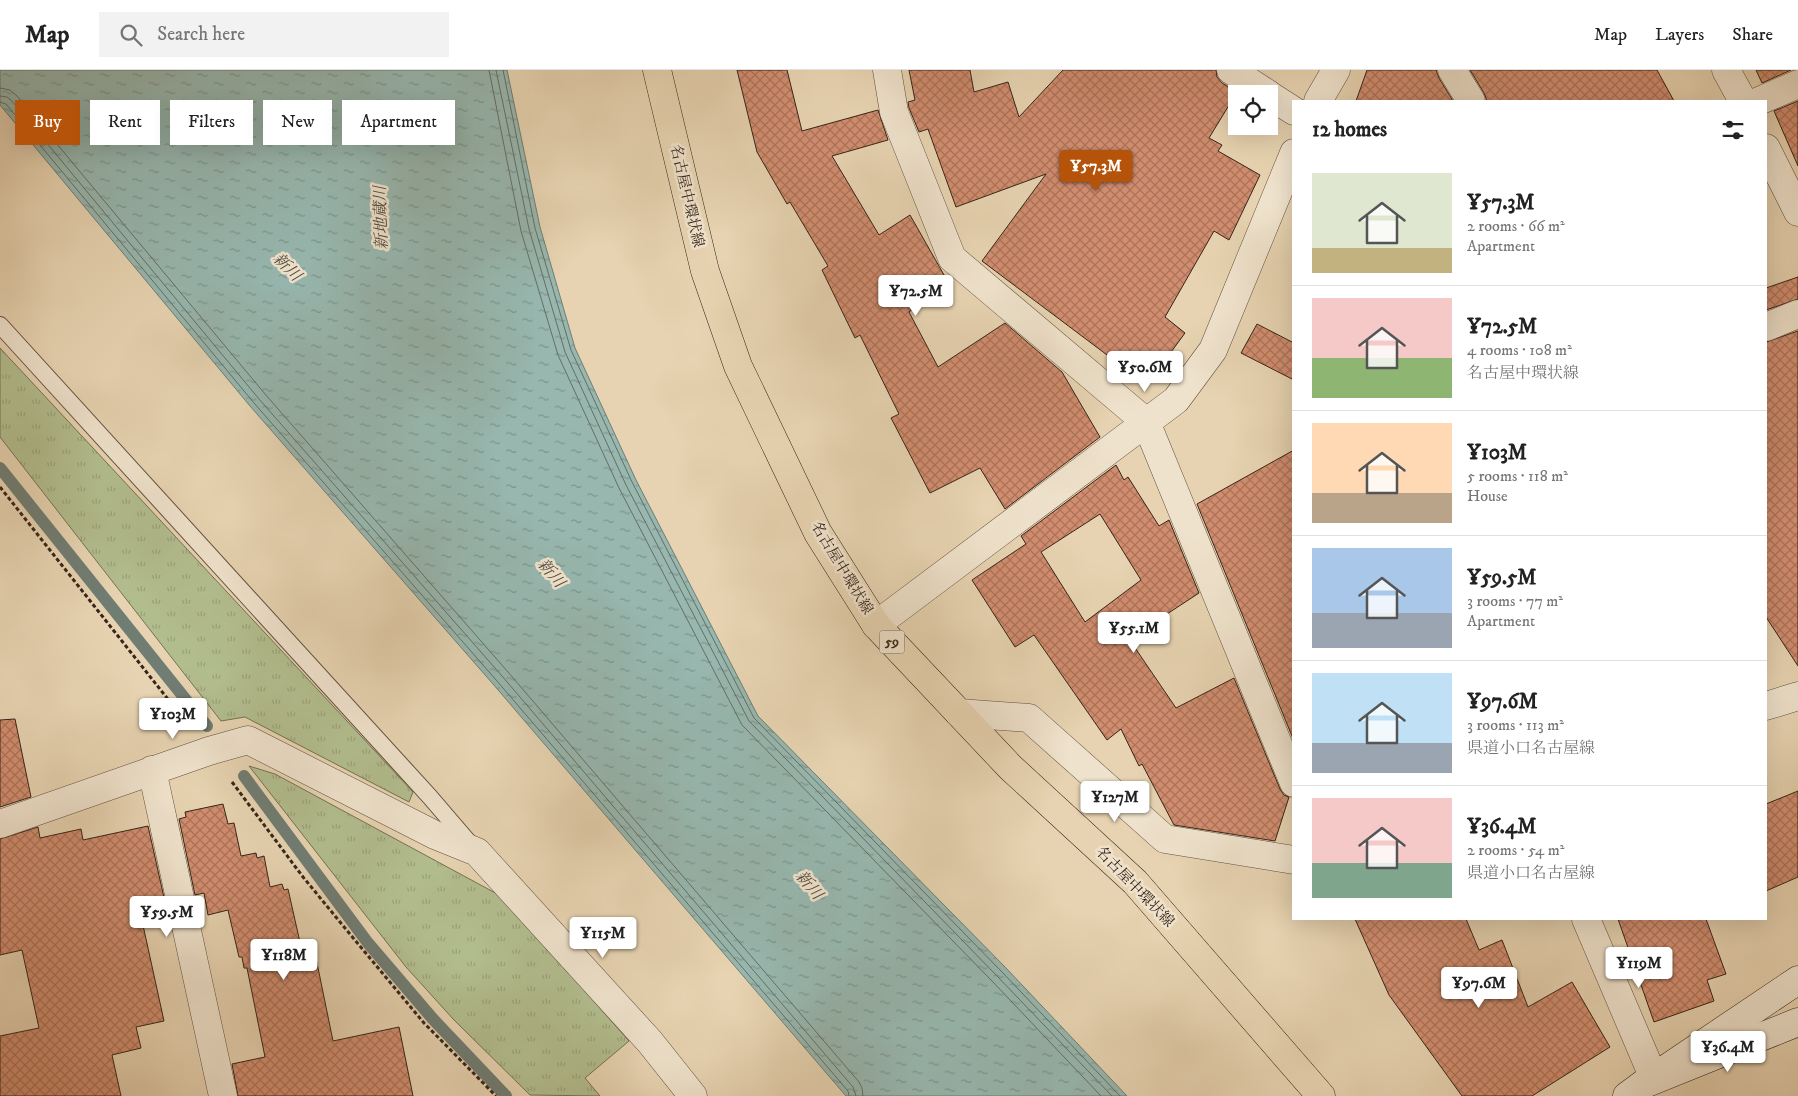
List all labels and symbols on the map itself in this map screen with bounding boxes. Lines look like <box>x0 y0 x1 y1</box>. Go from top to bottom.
street label: 名古屋中環状線 <box>666 143 708 249</box>
pin: ¥57.3M <box>1055 150 1137 192</box>
water label: 新地蔵川 <box>370 184 392 250</box>
water label: 新川 <box>269 249 307 287</box>
pin: ¥72.5M <box>875 274 957 317</box>
pin: ¥50.6M <box>1104 350 1186 393</box>
street label: 名古屋中環状線 <box>807 518 877 618</box>
water label: 新川 <box>533 554 570 593</box>
pin: ¥55.1M <box>1093 612 1175 654</box>
road number: 59 <box>880 630 904 654</box>
pin: ¥103M <box>138 698 208 740</box>
pin: ¥127M <box>1080 780 1150 823</box>
street label: 名古屋中環状線 <box>1092 843 1178 931</box>
water label: 新川 <box>791 866 828 905</box>
pin: ¥59.5M <box>126 896 208 938</box>
pin: ¥115M <box>568 916 638 959</box>
pin: ¥118M <box>249 938 319 981</box>
pin: ¥119M <box>1604 946 1674 989</box>
pin: ¥97.6M <box>1438 966 1520 1009</box>
pin: ¥36.4M <box>1687 1030 1769 1073</box>

